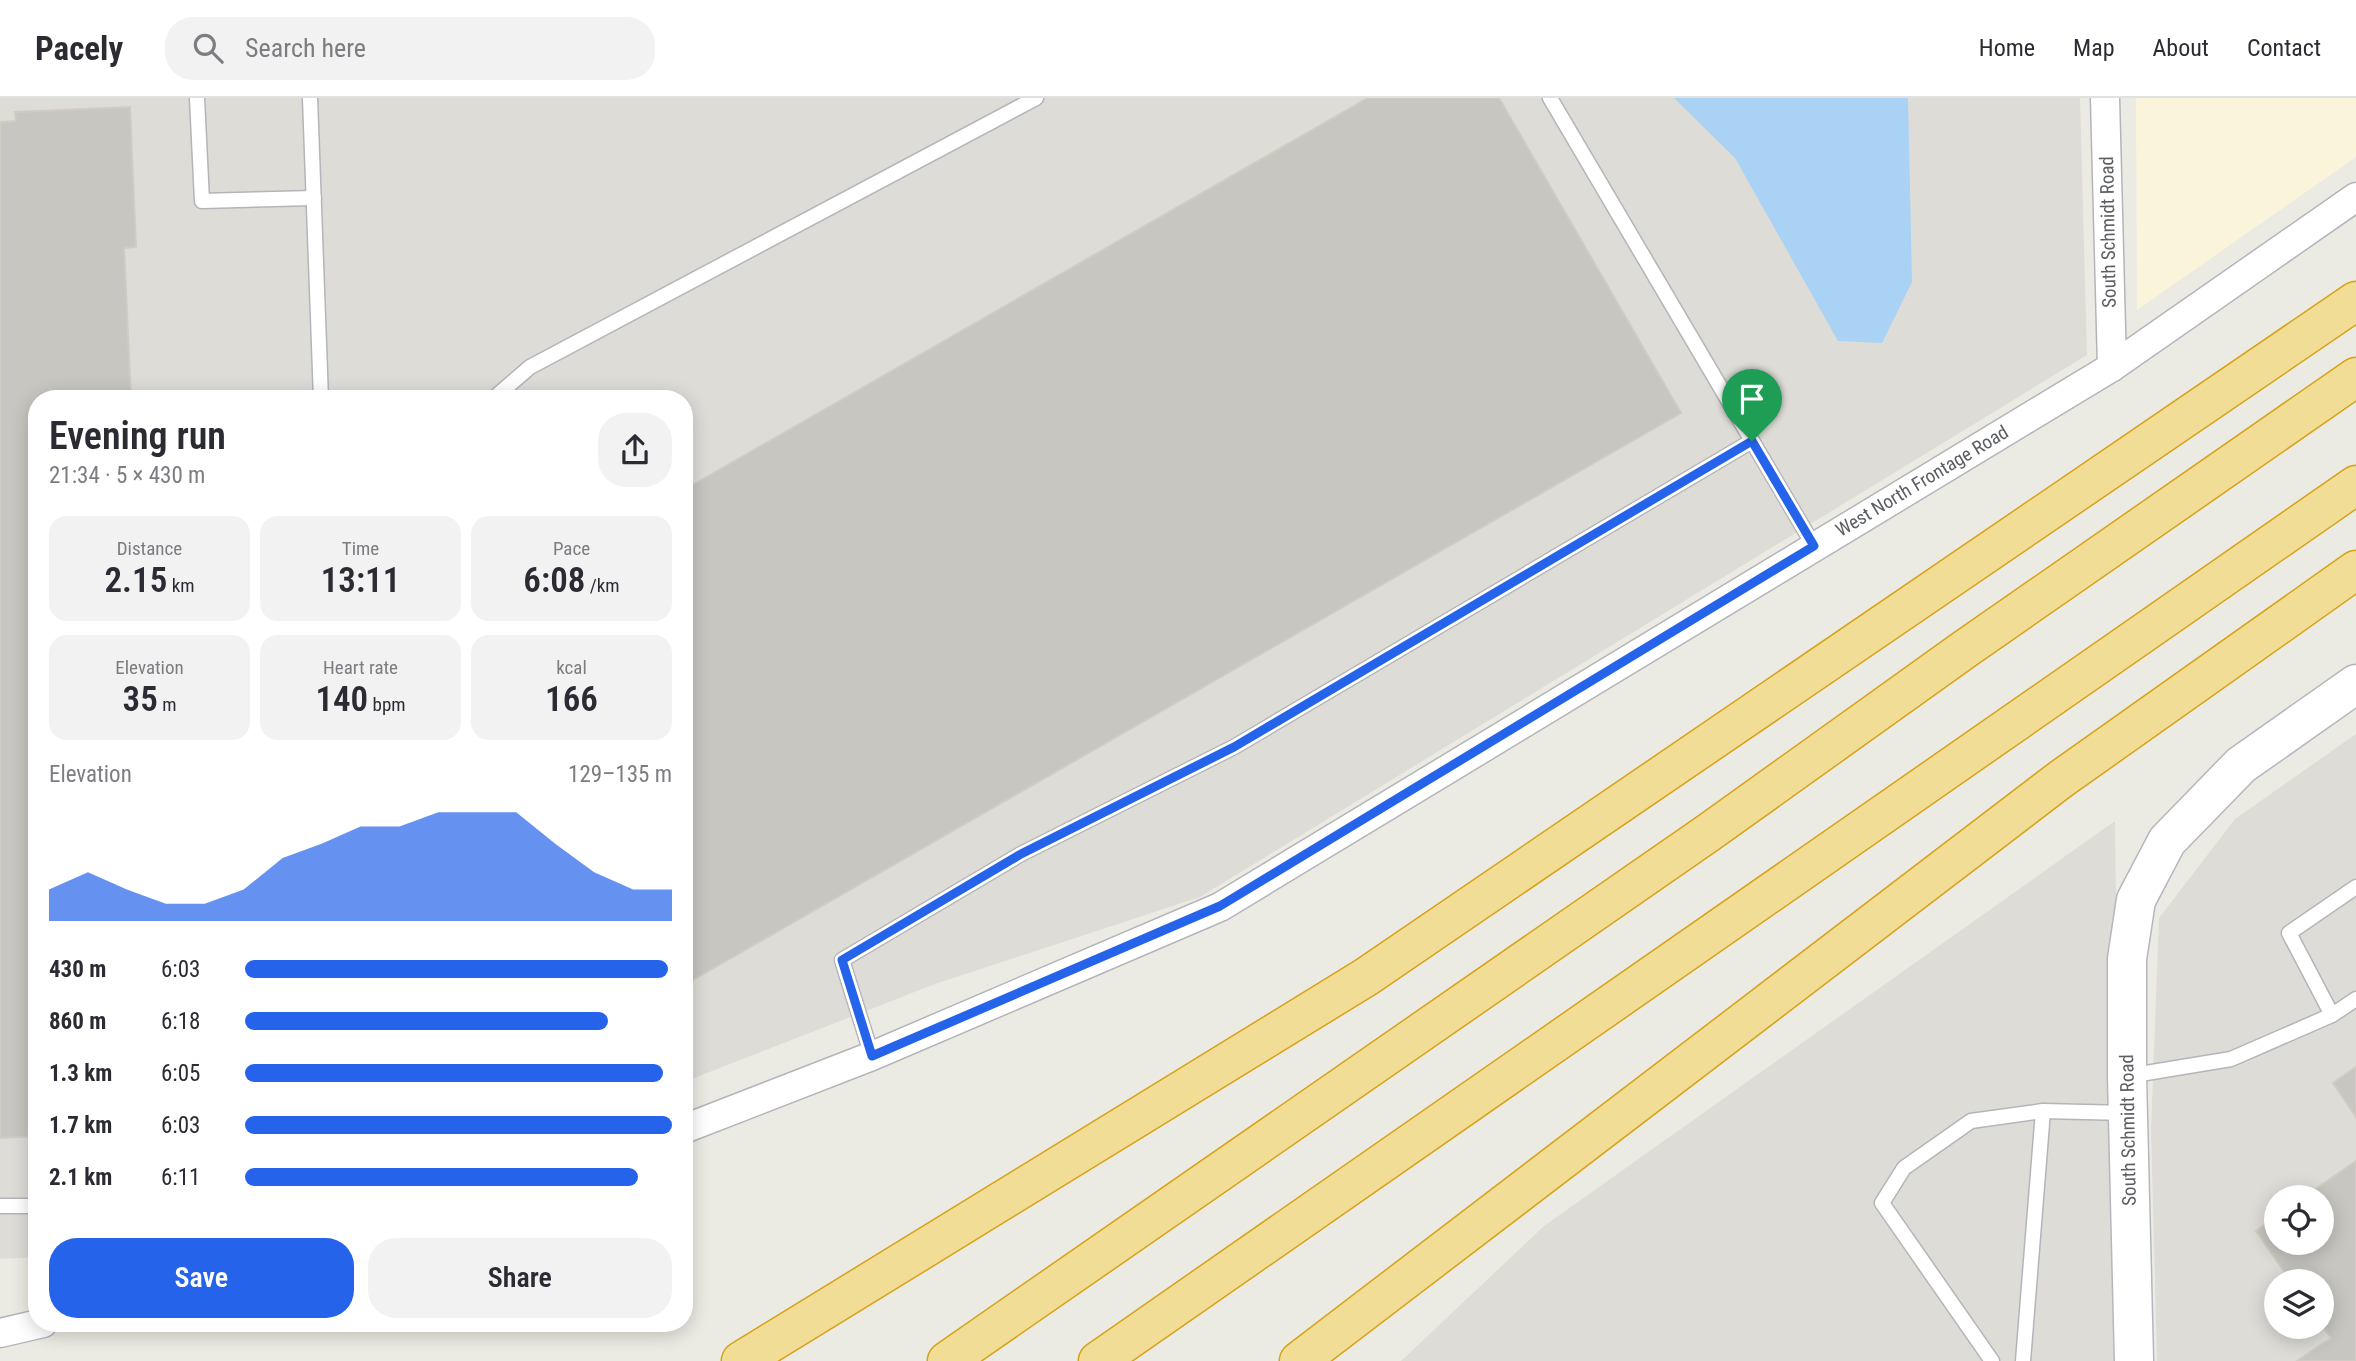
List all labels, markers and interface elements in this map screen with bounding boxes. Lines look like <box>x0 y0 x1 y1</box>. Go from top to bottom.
search box <box>165 17 655 80</box>
text: Pacely <box>35 29 123 68</box>
icon: search <box>189 29 227 67</box>
text: Search here <box>245 33 366 63</box>
text: Home <box>1979 34 2035 62</box>
text: Map <box>2073 34 2115 62</box>
text: About <box>2153 34 2209 62</box>
text: Contact <box>2247 34 2321 62</box>
street label: South Schmidt Road <box>2095 156 2121 308</box>
pin <box>1722 369 1782 441</box>
icon: arrive <box>1733 380 1771 418</box>
button: share <box>598 413 672 487</box>
text: Evening run <box>49 414 226 458</box>
street label: West North Frontage Road <box>1832 420 2012 542</box>
text: 21:34 · 5 × 430 m <box>49 462 205 489</box>
text: Distance <box>117 537 182 560</box>
text: Time <box>342 537 379 560</box>
text: Pace <box>553 537 590 560</box>
text: 2.15 <box>104 560 167 601</box>
text: 13:11 <box>321 560 400 601</box>
text: 6:08 <box>523 560 585 601</box>
text: km <box>167 574 195 597</box>
text: /km <box>585 574 620 597</box>
text: Elevation <box>115 656 184 679</box>
text: Heart rate <box>323 656 398 679</box>
text: kcal <box>556 656 587 679</box>
text: 35 <box>123 679 158 720</box>
text: 140 <box>315 679 368 720</box>
text: 166 <box>545 679 598 720</box>
text: m <box>158 693 176 716</box>
text: bpm <box>368 693 406 716</box>
text: Elevation <box>49 761 132 788</box>
text: 129–135 m <box>568 761 672 788</box>
text: 430 m <box>49 956 106 983</box>
text: 6:03 <box>161 956 200 983</box>
text: 860 m <box>49 1008 106 1035</box>
text: 6:18 <box>161 1008 200 1035</box>
street label: South Schmidt Road <box>2115 1054 2141 1206</box>
text: 1.3 km <box>49 1060 112 1087</box>
text: 6:05 <box>161 1060 200 1087</box>
text: 1.7 km <box>49 1112 112 1139</box>
text: 6:03 <box>161 1112 200 1139</box>
text: 2.1 km <box>49 1164 112 1191</box>
text: 6:11 <box>161 1164 200 1191</box>
map controls <box>2264 1185 2334 1339</box>
button: locate <box>2264 1185 2334 1255</box>
button: Save <box>49 1238 354 1318</box>
button: Share <box>368 1238 672 1318</box>
button: layers <box>2264 1269 2334 1339</box>

